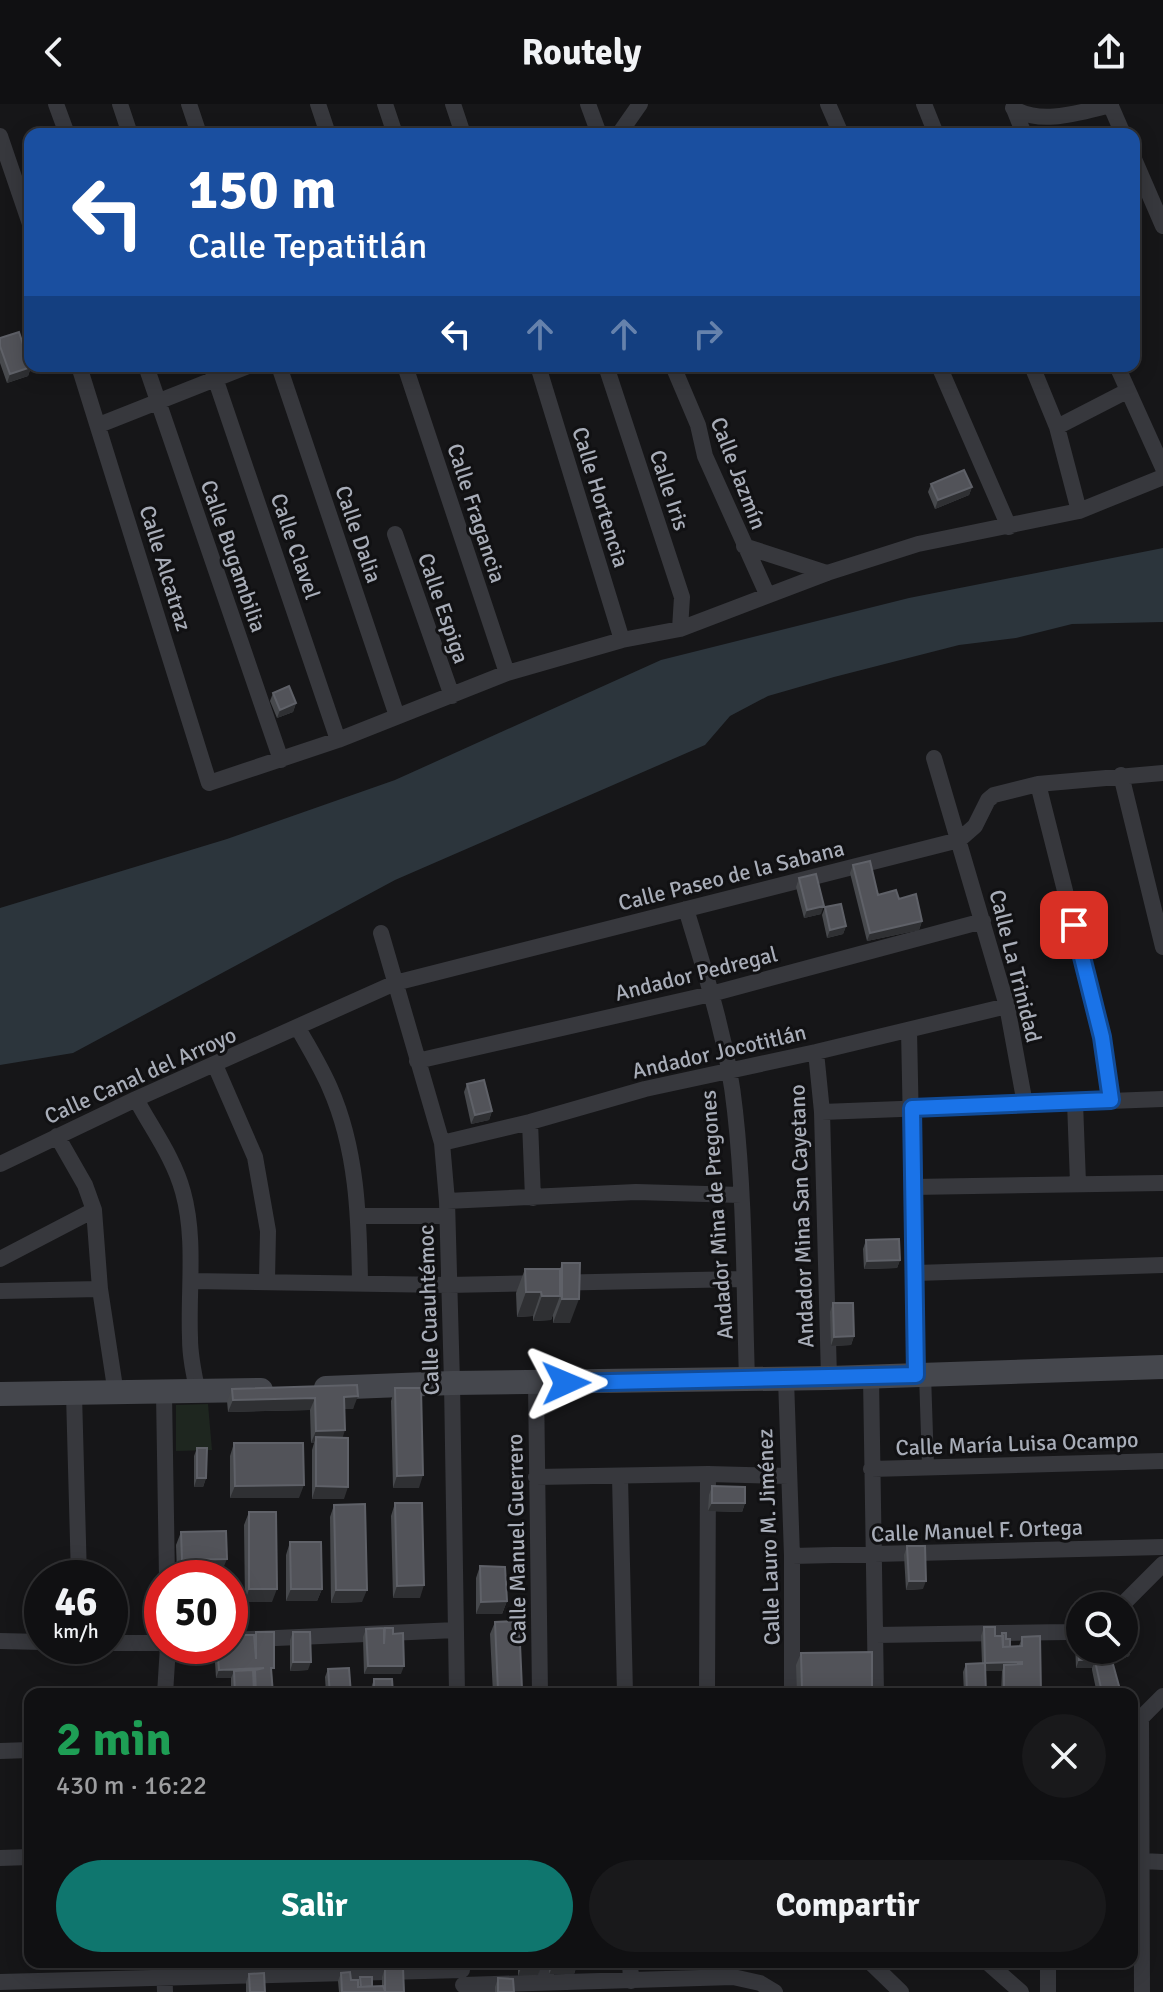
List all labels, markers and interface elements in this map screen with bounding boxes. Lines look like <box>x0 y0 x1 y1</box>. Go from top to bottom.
icon: back <box>32 30 76 74</box>
text: Routely <box>522 30 641 75</box>
icon: share <box>1087 30 1131 74</box>
text: 150 m <box>188 155 336 224</box>
icon: left <box>56 160 160 264</box>
text: Calle Tepatitlán <box>188 224 427 269</box>
icon: left <box>434 312 478 356</box>
icon: ahead <box>518 312 562 356</box>
icon: ahead <box>602 312 646 356</box>
icon: right <box>686 312 730 356</box>
street label: Calle Jazmín <box>705 413 772 533</box>
street label: Calle Hortencia <box>566 424 635 571</box>
street label: Calle Fragancia <box>441 440 512 586</box>
street label: Calle Iris <box>644 446 695 534</box>
street label: Calle Bugambilia <box>195 476 272 636</box>
street label: Calle Dalia <box>329 482 388 586</box>
street label: Calle Clavel <box>265 490 326 603</box>
street label: Calle Alcatraz <box>134 502 197 634</box>
street label: Calle Espiga <box>412 549 475 667</box>
street label: Calle Paseo de la Sabana <box>615 834 847 917</box>
street label: Calle La Trinidad <box>983 887 1048 1045</box>
pin <box>1040 891 1108 959</box>
icon: arrive <box>1052 903 1096 947</box>
street label: Andador Pedregal <box>612 940 780 1007</box>
street label: Andador Jocotitlán <box>629 1018 809 1085</box>
street label: Calle Canal del Arroyo <box>40 1021 240 1130</box>
street label: Andador Mina San Cayetano <box>783 1084 820 1348</box>
street label: Andador Mina de Pregones <box>694 1089 739 1341</box>
street label: Calle Cuauhtémoc <box>412 1224 445 1396</box>
position arrow <box>524 1341 608 1425</box>
street label: Calle María Luisa Ocampo <box>895 1426 1139 1461</box>
street label: Calle Lauro M. Jiménez <box>751 1428 786 1646</box>
street label: Calle Manuel Guerrero <box>501 1433 532 1645</box>
street label: Calle Manuel F. Ortega <box>871 1513 1083 1548</box>
speed limit sign: 50 <box>144 1560 248 1664</box>
text: 46 <box>54 1577 98 1627</box>
map controls <box>1066 1592 1138 1664</box>
button: search <box>1066 1592 1138 1664</box>
text: km/h <box>53 1619 99 1644</box>
text: 2 min <box>56 1710 172 1769</box>
button: close <box>1022 1714 1106 1798</box>
text: 430 m · 16:22 <box>56 1770 207 1802</box>
button: Salir <box>56 1860 573 1952</box>
button: Compartir <box>589 1860 1106 1952</box>

